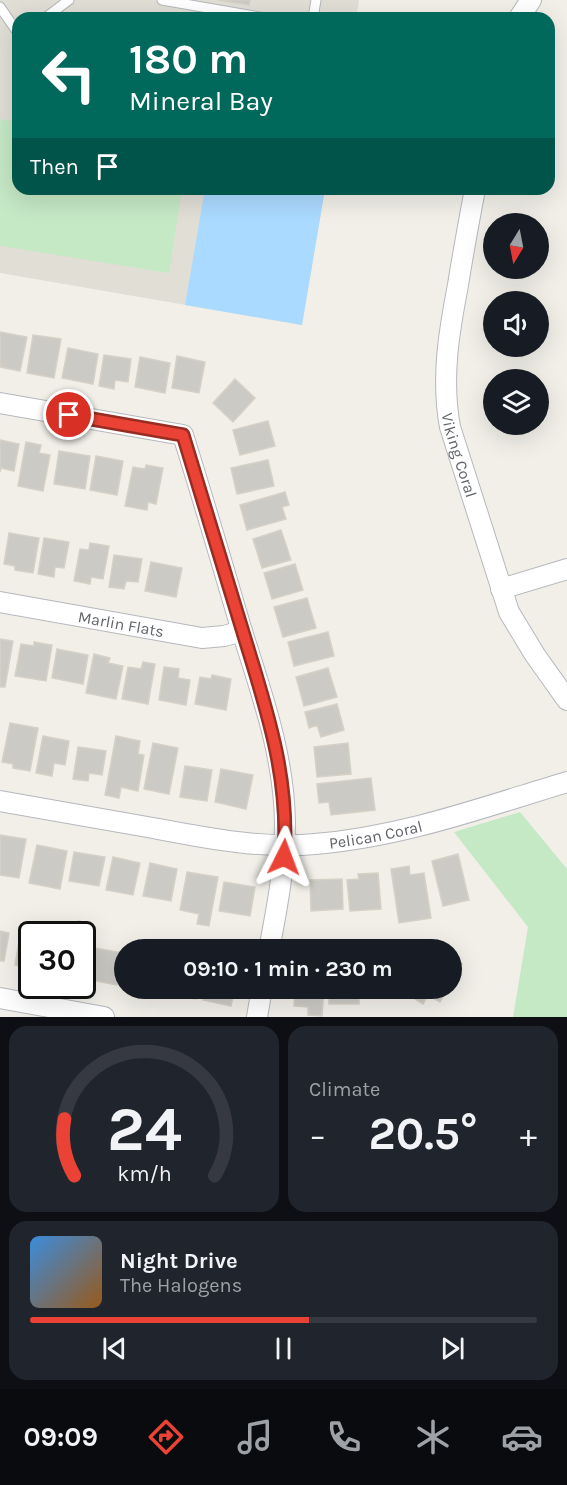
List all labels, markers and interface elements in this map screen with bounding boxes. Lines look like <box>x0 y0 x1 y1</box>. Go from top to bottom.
text: 180 m <box>129 34 248 84</box>
icon: left <box>30 36 108 114</box>
text: Mineral Bay <box>129 85 273 117</box>
icon: arrive <box>91 150 124 183</box>
text: Then <box>30 154 79 180</box>
north arrow <box>483 213 549 279</box>
map controls <box>483 213 549 435</box>
button: sound <box>483 291 549 357</box>
button: layers <box>483 369 549 435</box>
pin <box>43 389 94 440</box>
icon: arrive <box>52 398 85 431</box>
street label: Viking Coral <box>438 411 481 500</box>
street label: Marlin Flats <box>76 607 166 641</box>
street label: Pelican Coral <box>328 817 424 853</box>
position arrow <box>252 825 316 889</box>
speed limit sign: 30 <box>18 921 96 999</box>
text: 09:10 · 1 min · 230 m <box>183 956 393 982</box>
text: Climate <box>309 1078 380 1101</box>
text: 24 <box>107 1093 181 1166</box>
text: 20.5° <box>368 1108 478 1160</box>
text: − <box>309 1116 326 1154</box>
text: + <box>520 1116 537 1154</box>
text: km/h <box>117 1161 171 1186</box>
text: Night Drive <box>120 1248 238 1274</box>
text: The Halogens <box>120 1274 242 1297</box>
icon: previous <box>98 1332 131 1365</box>
icon: pause <box>267 1332 300 1365</box>
icon: next <box>436 1332 469 1365</box>
icon: directions <box>145 1416 187 1458</box>
icon: music <box>234 1416 276 1458</box>
icon: phone <box>323 1416 365 1458</box>
icon: climate <box>412 1416 454 1458</box>
icon: car <box>501 1416 543 1458</box>
text: 09:09 <box>24 1421 98 1453</box>

